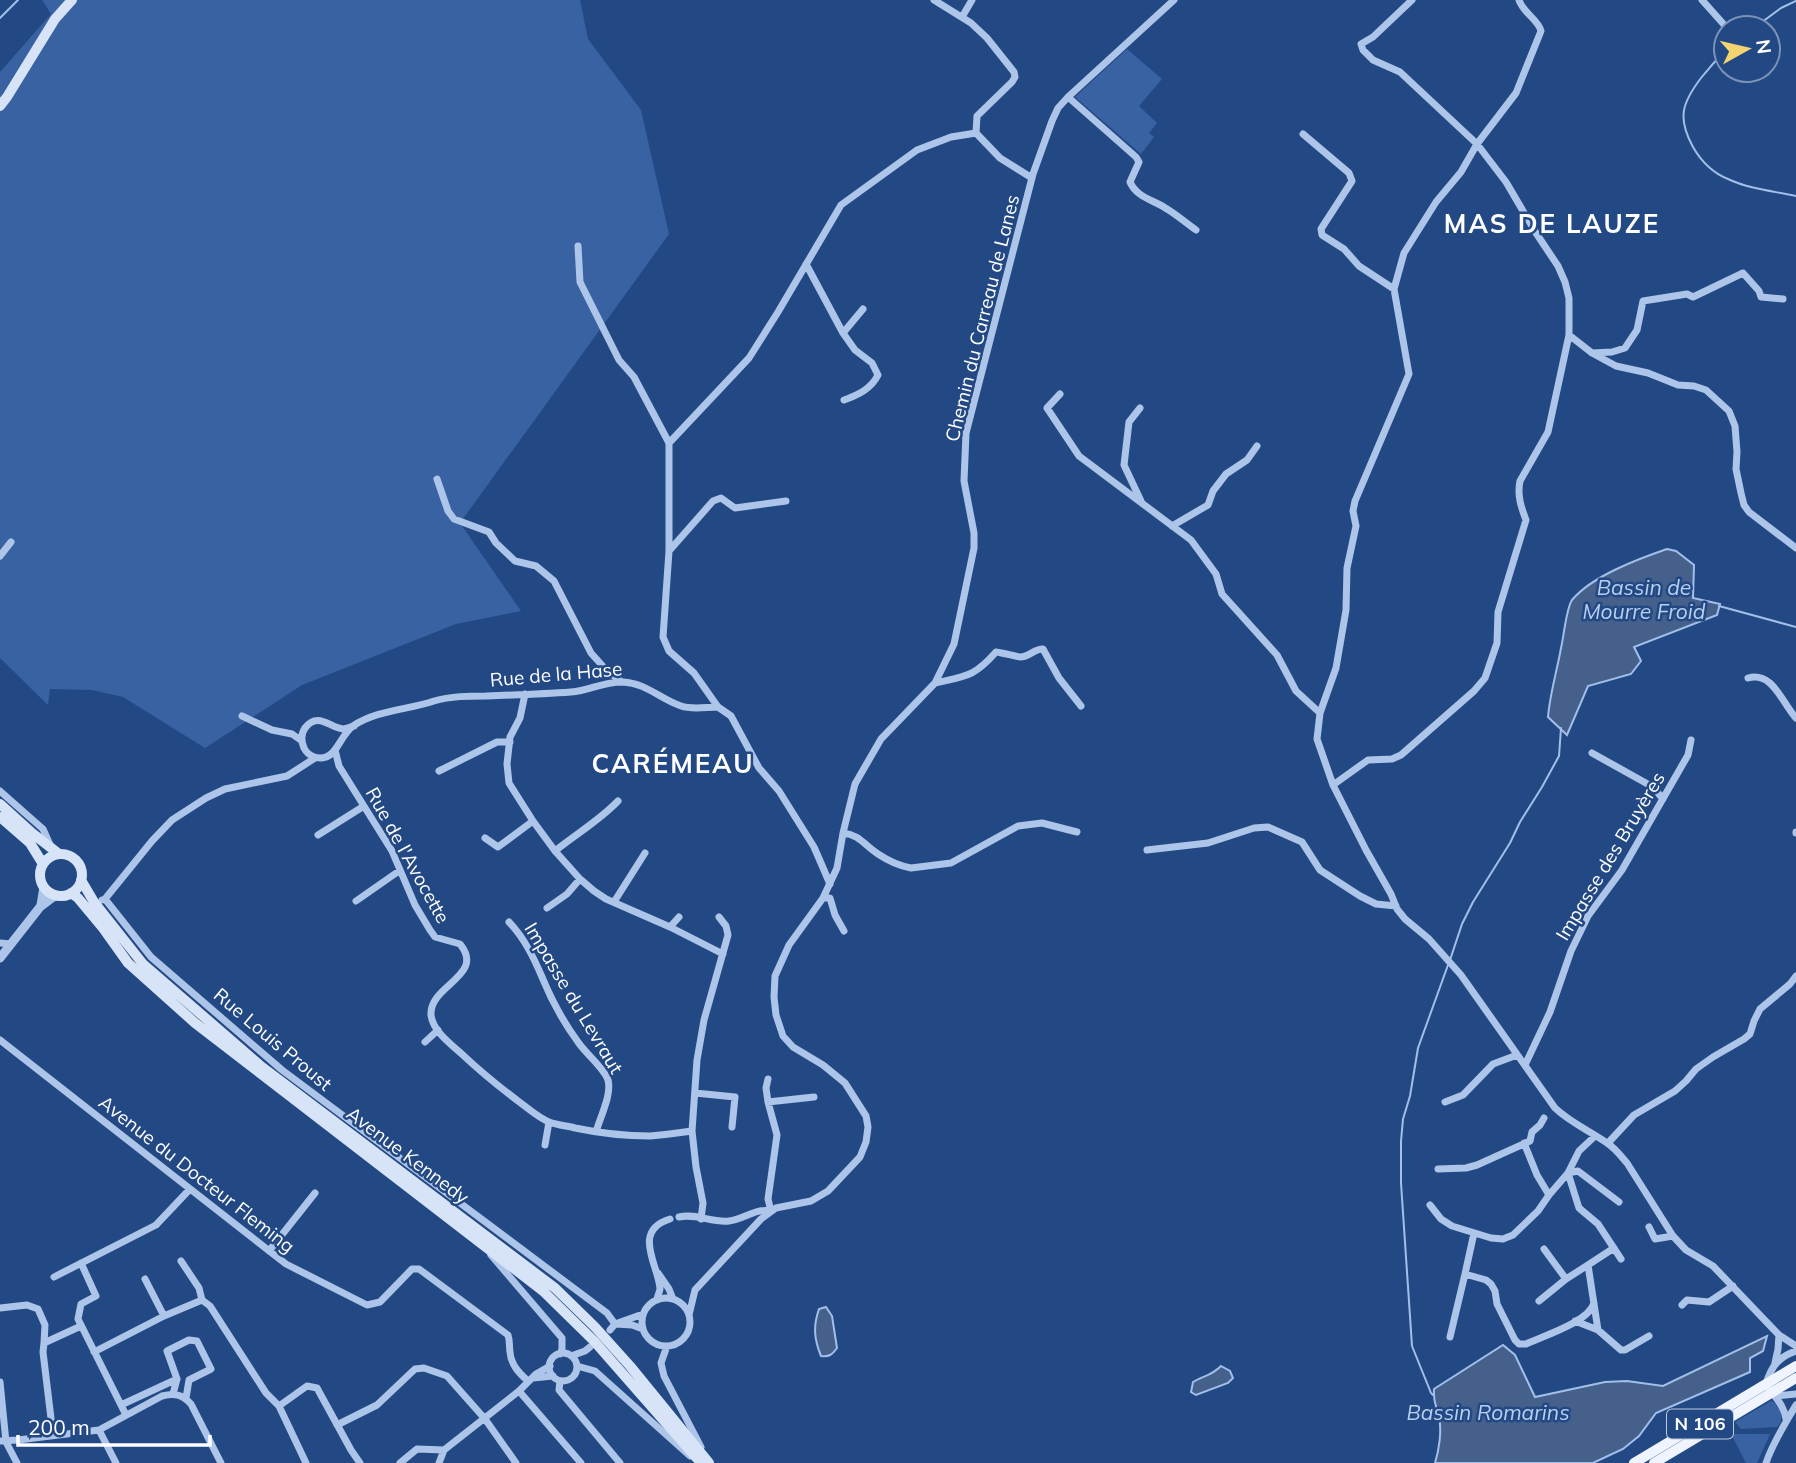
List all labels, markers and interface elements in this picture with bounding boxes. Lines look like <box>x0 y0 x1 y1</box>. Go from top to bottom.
north arrow <box>1712 14 1782 84</box>
text: N <box>1751 38 1777 55</box>
street label: Chemin du Carreau de Lanes <box>940 192 1024 444</box>
district label: MAS DE LAUZE <box>1444 207 1660 240</box>
water label: Bassin de Mourre Froid <box>1583 574 1706 624</box>
street label: Rue de la Hase <box>489 656 623 692</box>
district label: CARÉMEAU <box>591 747 755 780</box>
street label: Impasse des Bruyères <box>1550 767 1670 945</box>
street label: Rue de l'Avocette <box>361 783 455 927</box>
street label: Impasse du Levraut <box>519 918 629 1078</box>
street label: Rue Louis Proust <box>209 983 337 1096</box>
street label: Avenue du Docteur Fleming <box>94 1090 300 1258</box>
street label: Avenue Kennedy <box>342 1101 474 1209</box>
water label: Bassin Romarins <box>1406 1399 1570 1425</box>
scale bar <box>18 1404 210 1448</box>
road number: N 106 <box>1667 1409 1733 1438</box>
text: 200 m <box>28 1414 90 1440</box>

